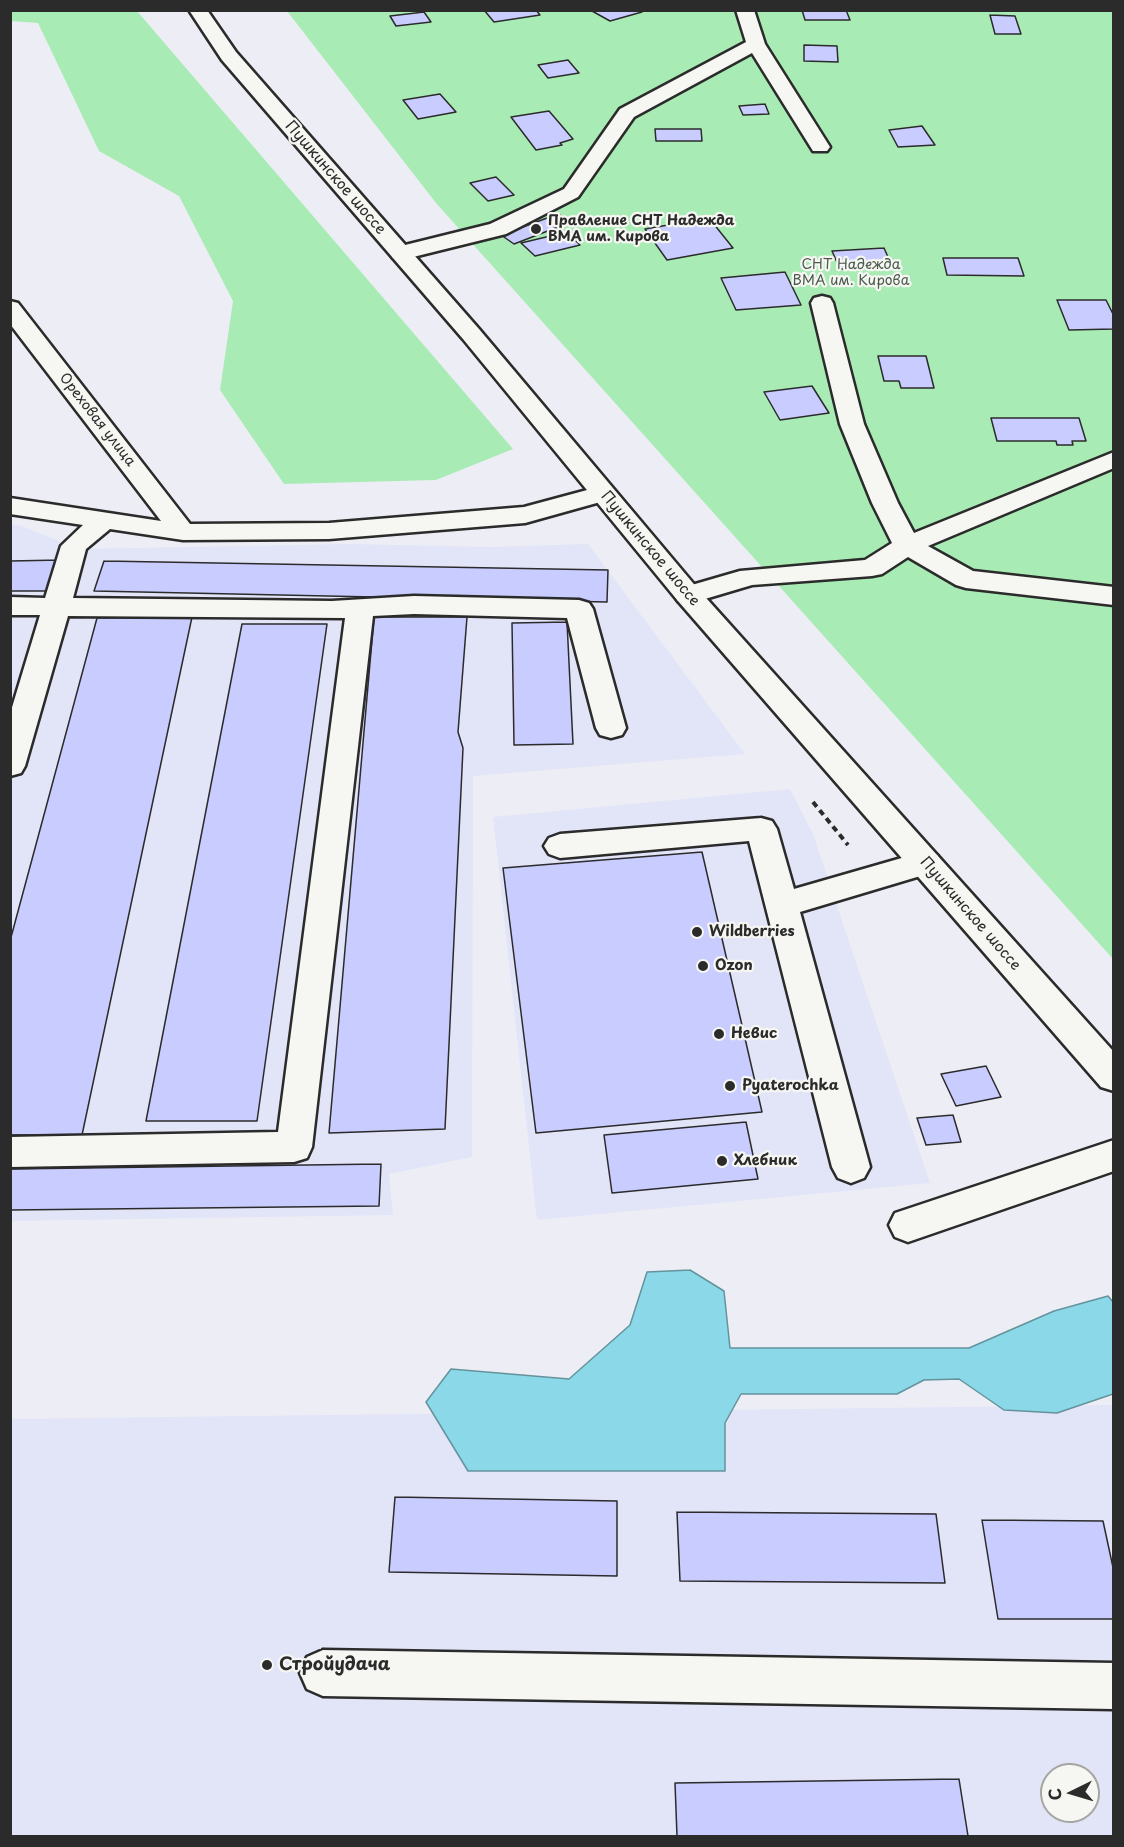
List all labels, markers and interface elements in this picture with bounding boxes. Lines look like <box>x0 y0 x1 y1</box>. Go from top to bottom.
street label: Пушкинское шоссе <box>281 118 389 238</box>
place label: Правление СНТ Надежда ВМА им. Кирова <box>548 213 735 246</box>
marker: Правление СНТ Надежда ВМА им. Кирова <box>529 222 543 236</box>
park label: СНТ Надежда ВМА им. Кирова <box>793 257 909 290</box>
street label: Ореховая улица <box>55 370 139 470</box>
street label: Пушкинское шоссе <box>597 488 703 610</box>
street label: Пушкинское шоссе <box>916 854 1024 974</box>
place label: Wildberries <box>709 923 795 941</box>
marker: Wildberries <box>690 925 704 939</box>
place label: Ozon <box>715 957 753 975</box>
marker: Ozon <box>696 959 710 973</box>
place label: Невис <box>731 1025 777 1043</box>
marker: Невис <box>712 1027 726 1041</box>
place label: Pyaterochka <box>742 1077 839 1095</box>
marker: Pyaterochka <box>723 1079 737 1093</box>
place label: Хлебник <box>734 1152 797 1170</box>
marker: Хлебник <box>715 1154 729 1168</box>
place label: Стройудача <box>279 1654 390 1676</box>
marker: Стройудача <box>260 1658 274 1672</box>
north arrow <box>1040 1763 1100 1823</box>
text: С <box>1042 1787 1067 1801</box>

